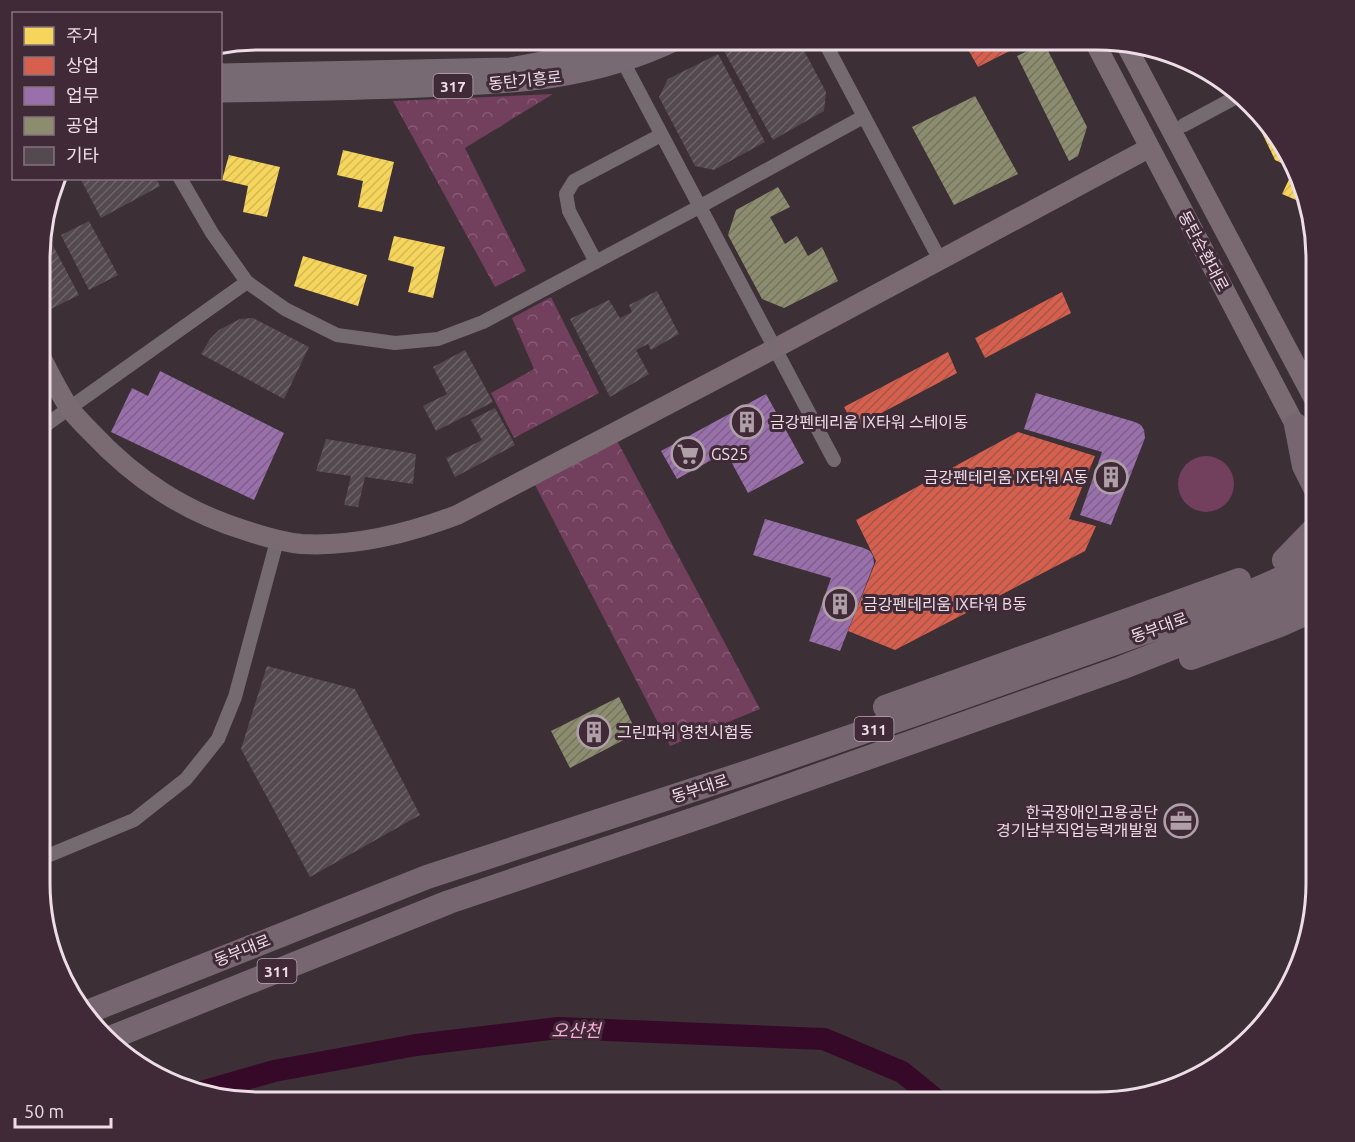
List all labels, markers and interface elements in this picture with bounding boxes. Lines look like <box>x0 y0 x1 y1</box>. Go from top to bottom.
legend <box>12 12 222 180</box>
text: 주거 <box>66 25 99 45</box>
text: 상업 <box>66 55 99 75</box>
street label: 동탄기흥로 <box>487 67 563 93</box>
road number: 317 <box>434 74 472 98</box>
text: 업무 <box>66 85 99 105</box>
text: 공업 <box>66 115 99 135</box>
text: 기타 <box>66 145 100 165</box>
street label: 동탄순환대로 <box>1175 208 1233 294</box>
building icon: 금강펜테리움 IX타워 스테이동 <box>729 404 765 440</box>
place label: 금강펜테리움 IX타워 스테이동 <box>770 413 968 431</box>
supermarket icon: GS25 <box>670 436 706 472</box>
place label: GS25 <box>711 445 748 463</box>
building icon: 금강펜테리움 IX타워 A동 <box>1093 459 1129 495</box>
place label: 금강펜테리움 IX타워 A동 <box>924 468 1088 486</box>
building icon: 금강펜테리움 IX타워 B동 <box>822 586 858 622</box>
place label: 금강펜테리움 IX타워 B동 <box>863 595 1027 613</box>
street label: 동부대로 <box>1128 608 1190 646</box>
building icon: 그린파워 영천시험동 <box>576 714 612 750</box>
road number: 311 <box>854 717 894 741</box>
place label: 그린파워 영천시험동 <box>617 723 753 741</box>
street label: 동부대로 <box>669 770 731 806</box>
place label: 한국장애인고용공단 경기남부직업능력개발원 <box>996 803 1158 839</box>
office icon: 한국장애인고용공단 경기남부직업능력개발원 <box>1163 803 1199 839</box>
street label: 동부대로 <box>211 931 273 969</box>
road number: 311 <box>258 959 296 983</box>
water label: 오산천 <box>551 1020 603 1040</box>
scale bar <box>15 1091 111 1129</box>
text: 50 m <box>24 1101 64 1121</box>

